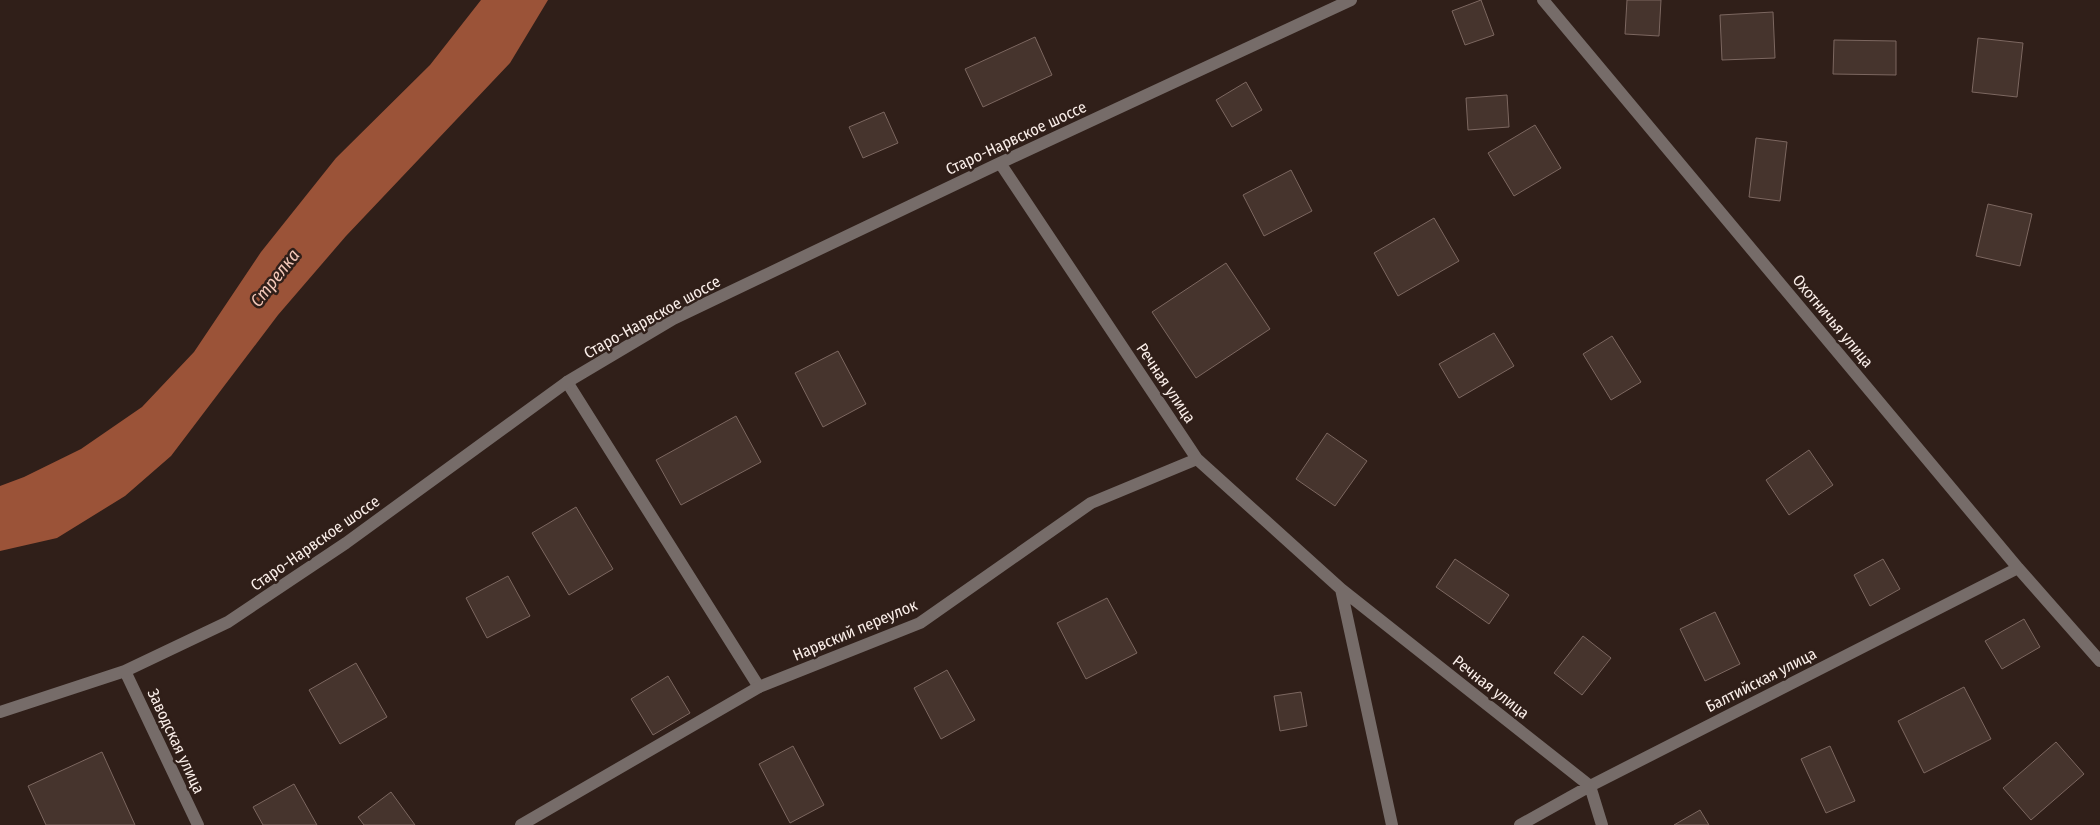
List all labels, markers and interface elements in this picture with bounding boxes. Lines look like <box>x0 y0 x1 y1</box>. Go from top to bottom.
street label: Старо-Нарвское шоссе <box>943 97 1089 179</box>
water label: Стрелка <box>246 245 304 311</box>
street label: Охотничья улица <box>1789 271 1877 371</box>
street label: Старо-Нарвское шоссе <box>580 272 724 362</box>
street label: Речная улица <box>1132 340 1200 427</box>
street label: Старо-Нарвское шоссе <box>247 491 383 595</box>
street label: Нарвский переулок <box>790 595 920 665</box>
street label: Балтийская улица <box>1702 644 1820 716</box>
street label: Речная улица <box>1449 651 1533 723</box>
street label: Заводская улица <box>143 686 209 797</box>

